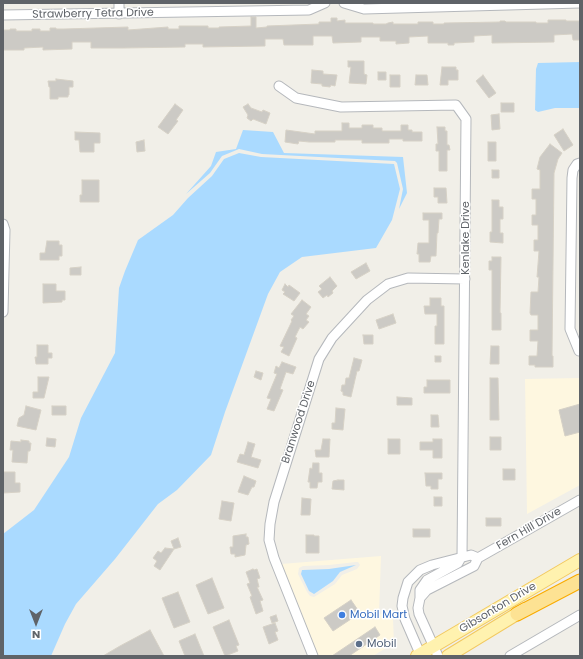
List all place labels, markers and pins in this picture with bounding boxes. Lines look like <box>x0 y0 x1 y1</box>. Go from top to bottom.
place label: Mobil Mart <box>350 608 407 622</box>
marker: Mobil Mart <box>337 610 347 620</box>
place label: Mobil <box>367 637 396 651</box>
marker: Mobil <box>354 639 364 649</box>

